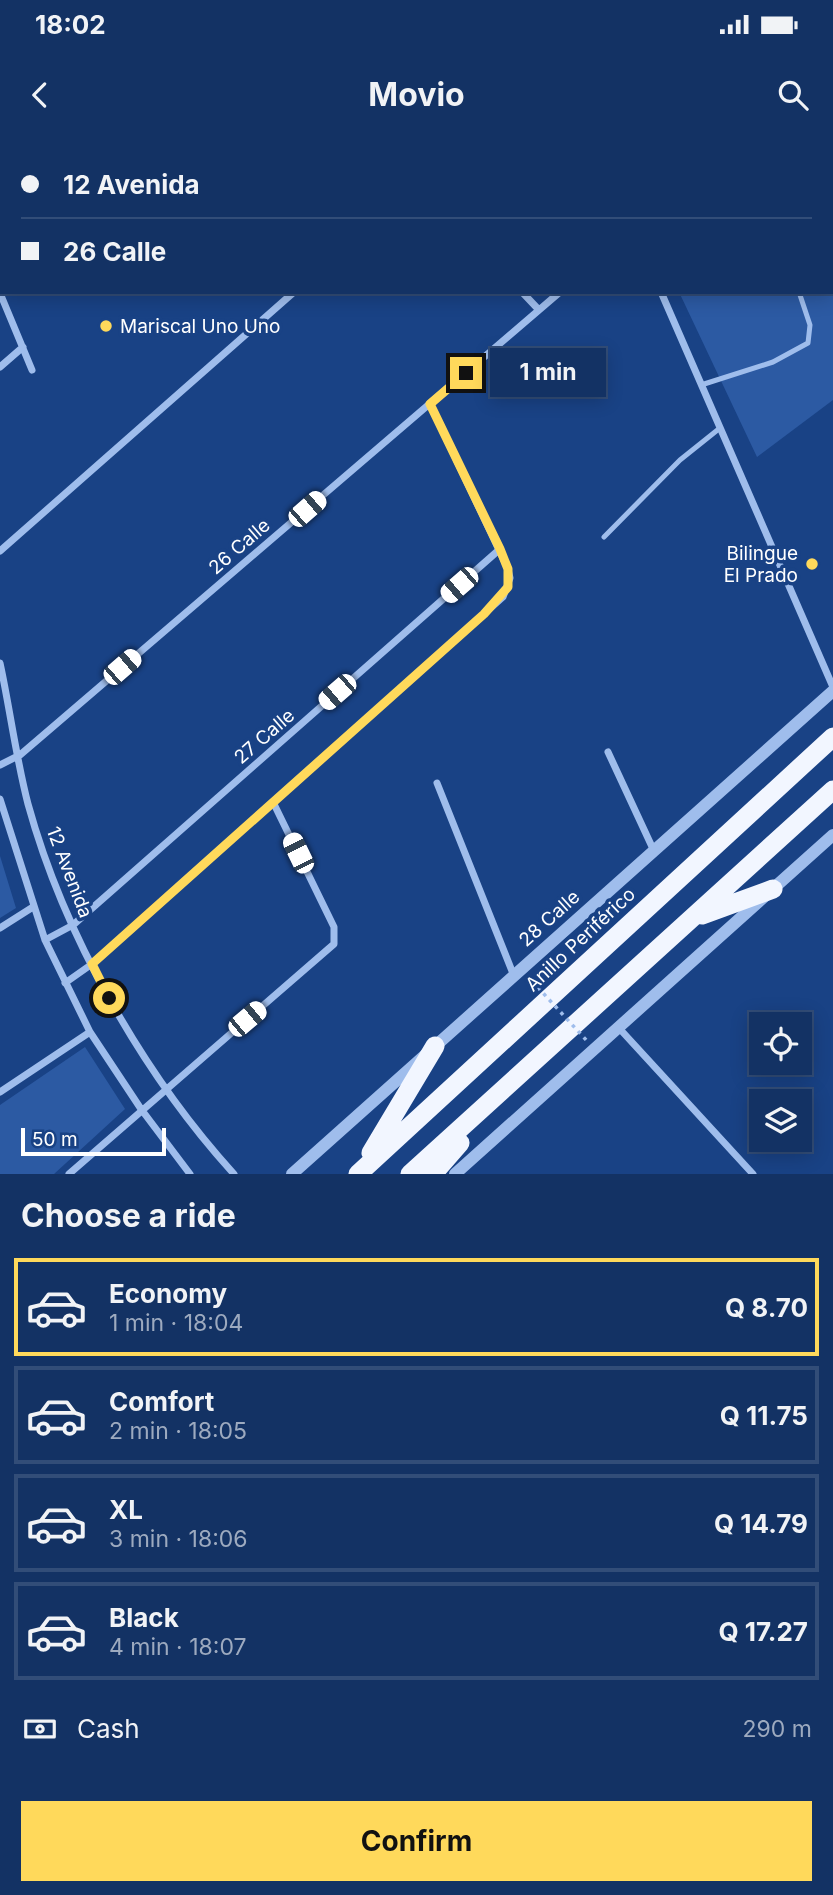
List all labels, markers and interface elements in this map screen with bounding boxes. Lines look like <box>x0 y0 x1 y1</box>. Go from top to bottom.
text: 18:02 <box>35 9 106 40</box>
text: Movio <box>368 75 465 114</box>
icon: back <box>21 76 59 114</box>
icon: search <box>774 76 812 114</box>
text: 12 Avenida <box>63 169 200 200</box>
text: 26 Calle <box>63 236 166 267</box>
place label: Mariscal Uno Uno <box>120 315 280 338</box>
marker: Mariscal Uno Uno <box>98 318 114 334</box>
callout: 1 min <box>490 348 606 398</box>
route end <box>450 357 482 389</box>
text: 1 min <box>520 358 576 386</box>
car <box>285 487 330 531</box>
street label: 26 Calle <box>204 514 275 579</box>
place label: Bilingue El Prado <box>724 542 798 587</box>
marker: Bilingue El Prado <box>804 556 820 572</box>
car <box>437 563 482 607</box>
car <box>100 645 145 689</box>
car <box>315 670 360 714</box>
street label: 27 Calle <box>229 704 299 769</box>
street label: 12 Avenida <box>42 823 97 921</box>
car <box>280 830 317 876</box>
street label: Anillo Periférico <box>521 883 640 996</box>
street label: 28 Calle <box>514 885 584 952</box>
route start <box>93 982 125 1014</box>
car <box>225 997 270 1041</box>
map controls <box>749 1012 812 1152</box>
button: locate <box>749 1012 812 1075</box>
button: layers <box>749 1089 812 1152</box>
scale bar <box>21 1125 166 1157</box>
text: 50 m <box>32 1128 78 1151</box>
text: Choose a ride <box>21 1196 236 1235</box>
icon: car <box>25 1276 88 1339</box>
text: Economy <box>109 1278 227 1309</box>
text: Q 8.70 <box>725 1292 808 1323</box>
text: 1 min · 18:04 <box>109 1309 243 1337</box>
icon: car <box>25 1384 88 1447</box>
text: Comfort <box>109 1386 214 1417</box>
text: Q 11.75 <box>720 1400 808 1431</box>
text: 2 min · 18:05 <box>109 1417 247 1445</box>
icon: car <box>25 1492 88 1555</box>
text: XL <box>109 1494 143 1525</box>
text: Q 14.79 <box>714 1508 808 1539</box>
text: 3 min · 18:06 <box>109 1525 248 1553</box>
icon: car <box>25 1600 88 1663</box>
text: Black <box>109 1602 179 1633</box>
text: Q 17.27 <box>718 1616 808 1647</box>
text: 4 min · 18:07 <box>109 1633 246 1661</box>
icon: cash <box>21 1710 59 1748</box>
text: Cash <box>77 1713 140 1744</box>
text: 290 m <box>743 1715 812 1743</box>
button: Confirm <box>21 1801 812 1881</box>

